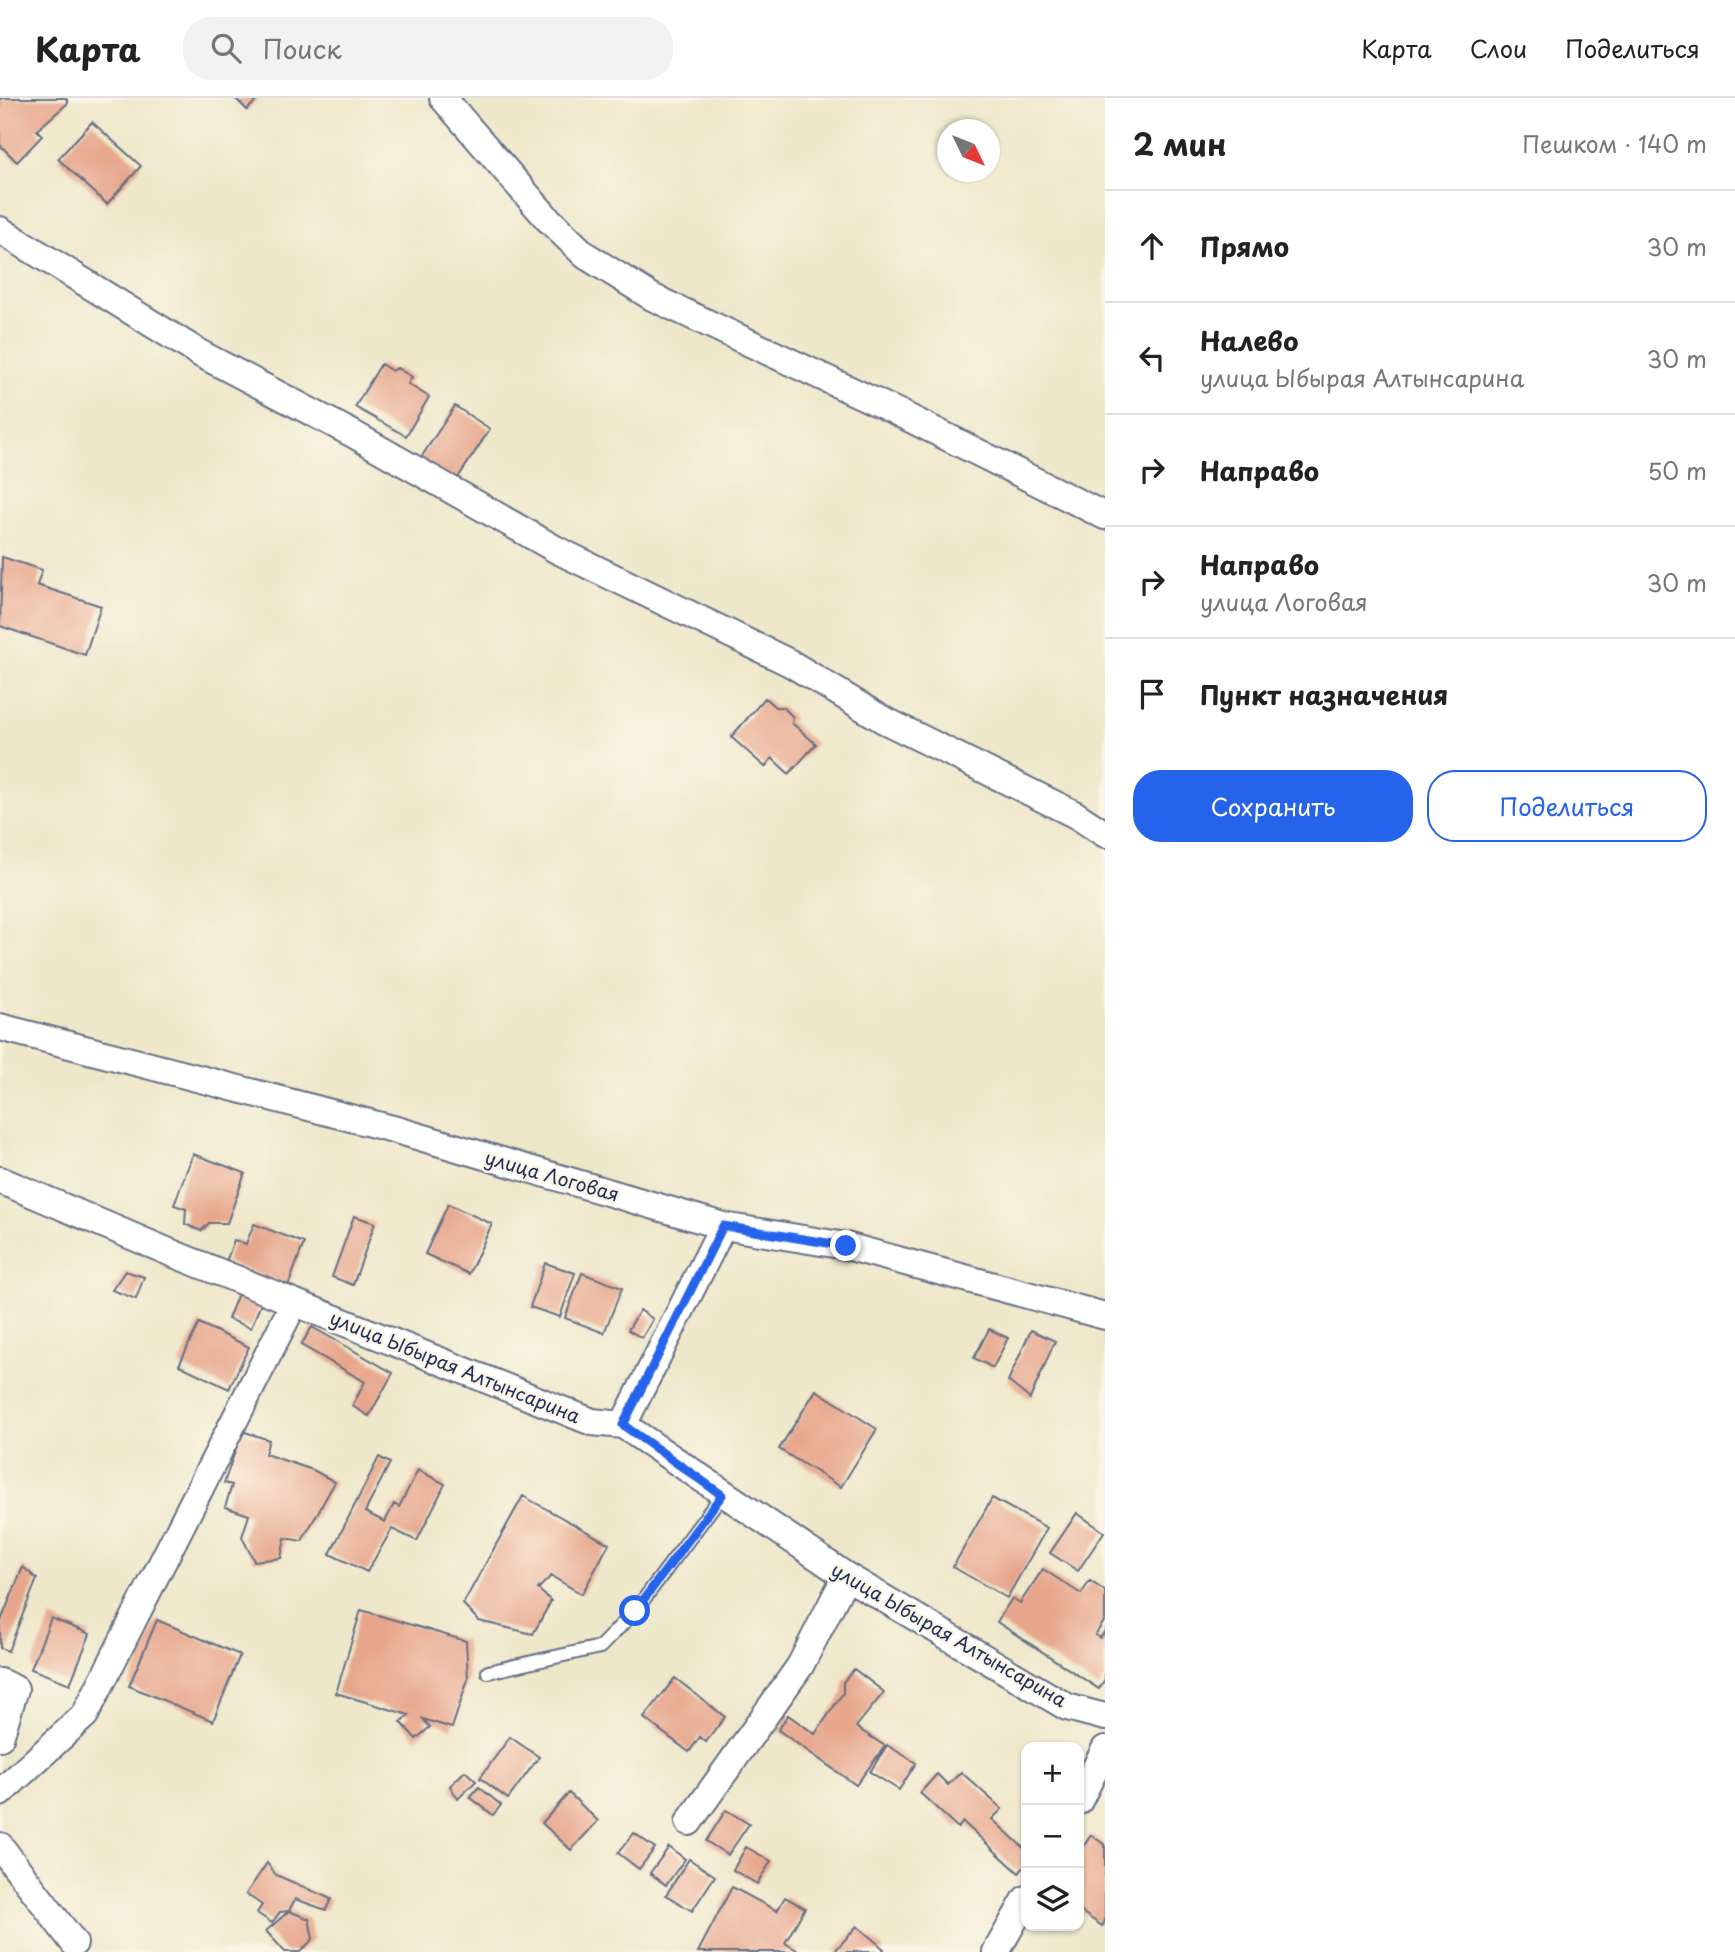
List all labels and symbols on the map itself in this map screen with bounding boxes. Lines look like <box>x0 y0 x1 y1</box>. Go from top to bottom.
north arrow <box>937 119 1000 182</box>
street label: улица Логовая <box>482 1142 623 1208</box>
route end <box>830 1230 861 1261</box>
street label: улица Ыбырая Алтынсарина <box>326 1303 585 1429</box>
street label: улица Ыбырая Алтынсарина <box>827 1555 1072 1713</box>
route start <box>619 1595 650 1626</box>

